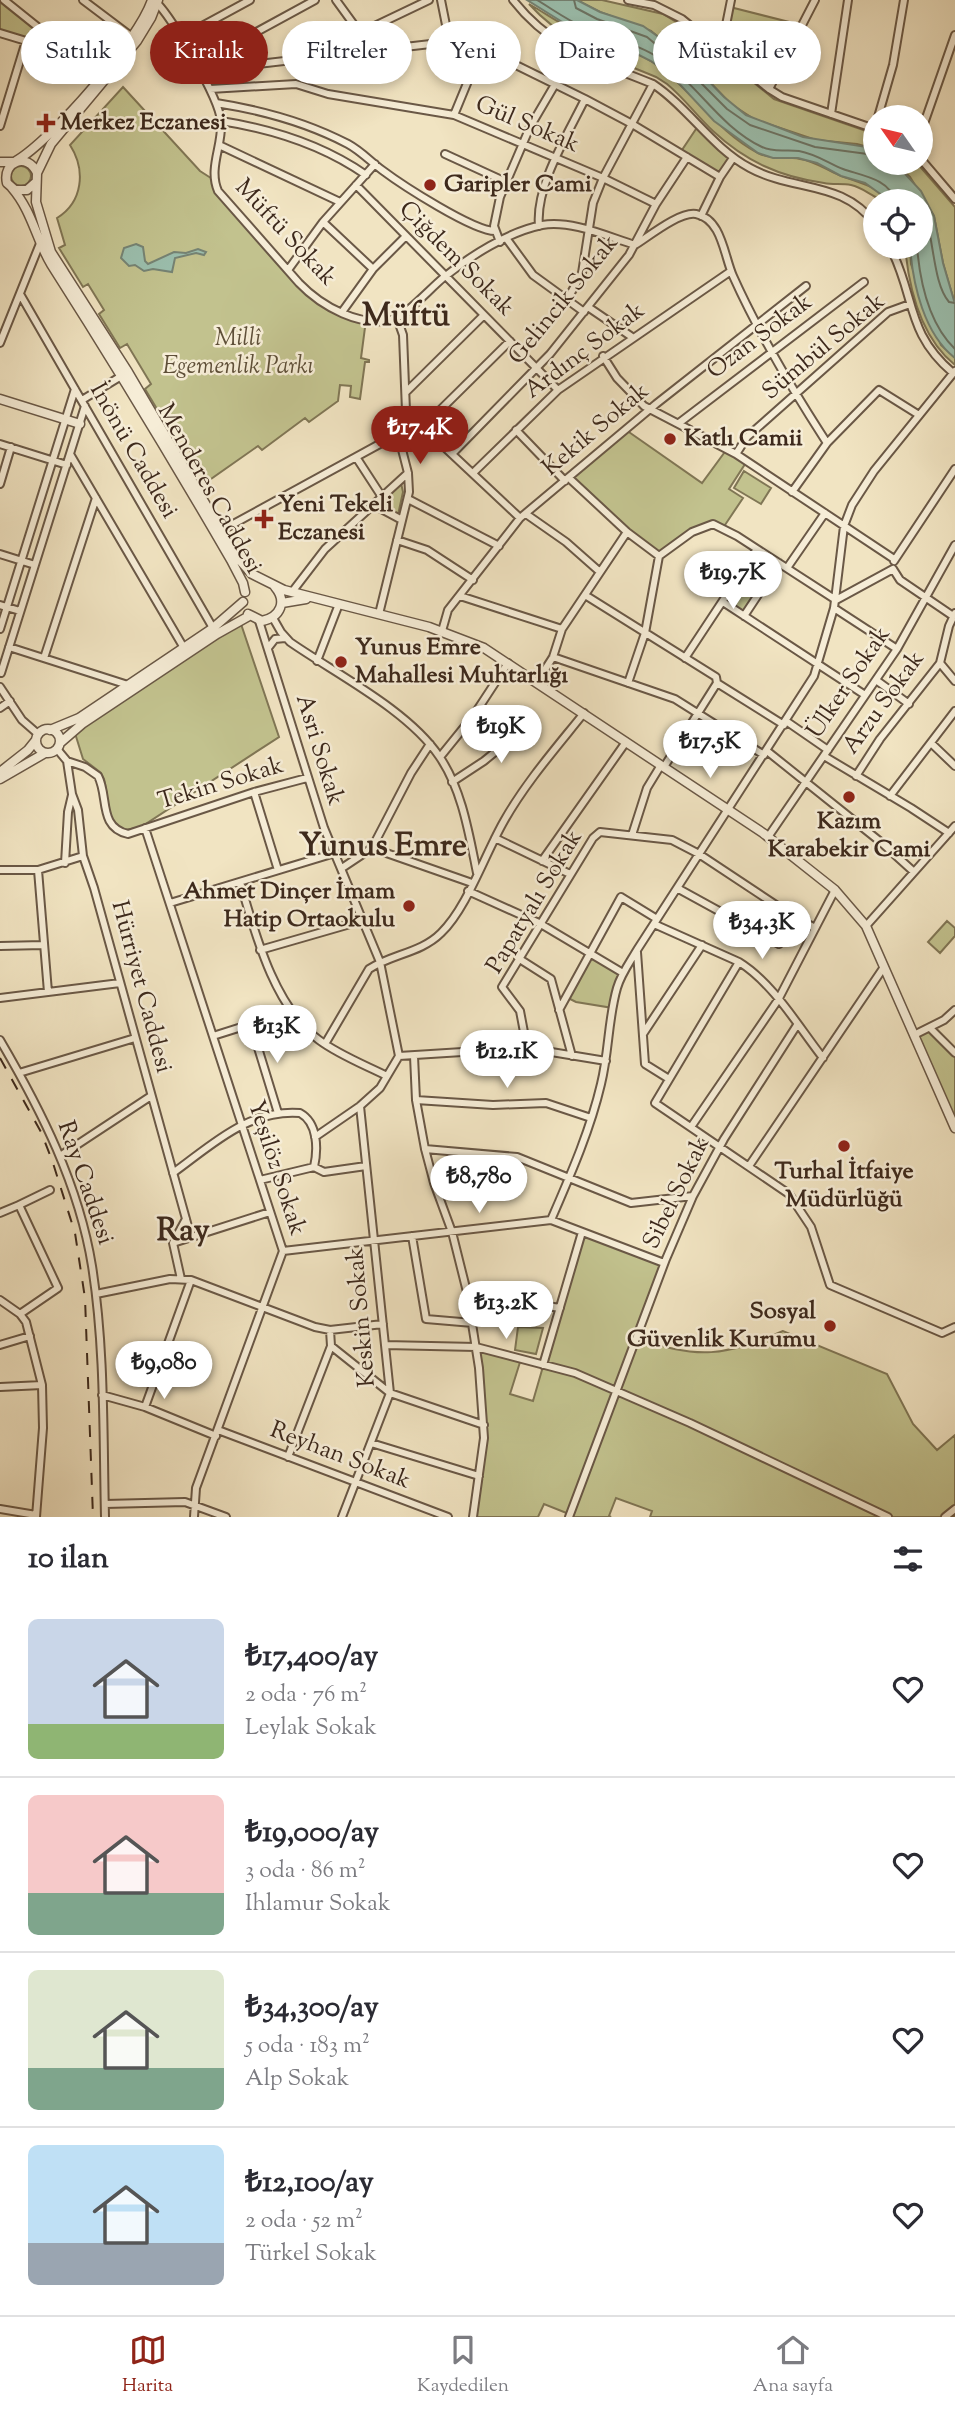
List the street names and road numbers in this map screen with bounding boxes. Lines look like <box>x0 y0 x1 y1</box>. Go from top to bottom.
street label: Gül Sokak <box>470 88 584 162</box>
street label: Müftü Sokak <box>226 172 344 294</box>
street label: Çiğdem Sokak <box>390 193 522 325</box>
street label: Gelincik Sokak <box>501 228 627 372</box>
street label: Sümbül Sokak <box>755 285 893 409</box>
street label: Ozan Sokak <box>700 286 820 388</box>
street label: Ardınç Sokak <box>518 294 652 408</box>
street label: Kekik Sokak <box>535 375 657 485</box>
street label: İnönü Caddesi <box>80 377 186 525</box>
street label: Menderes Caddesi <box>148 398 270 580</box>
street label: Ülker Sokak <box>799 620 899 746</box>
street label: Arzu Sokak <box>835 644 933 762</box>
street label: Asri Sokak <box>286 690 352 810</box>
street label: Tekin Sokak <box>154 749 288 819</box>
street label: Papatyalı Sokak <box>479 824 591 980</box>
street label: Hürriyet Caddesi <box>102 897 180 1077</box>
street label: Yeşilöz Sokak <box>238 1096 314 1240</box>
street label: Ray Caddesi <box>48 1117 122 1250</box>
street label: Sibel Sokak <box>635 1131 719 1255</box>
street label: Keskin Sokak <box>339 1245 385 1389</box>
street label: Reyhan Sokak <box>265 1414 415 1498</box>

